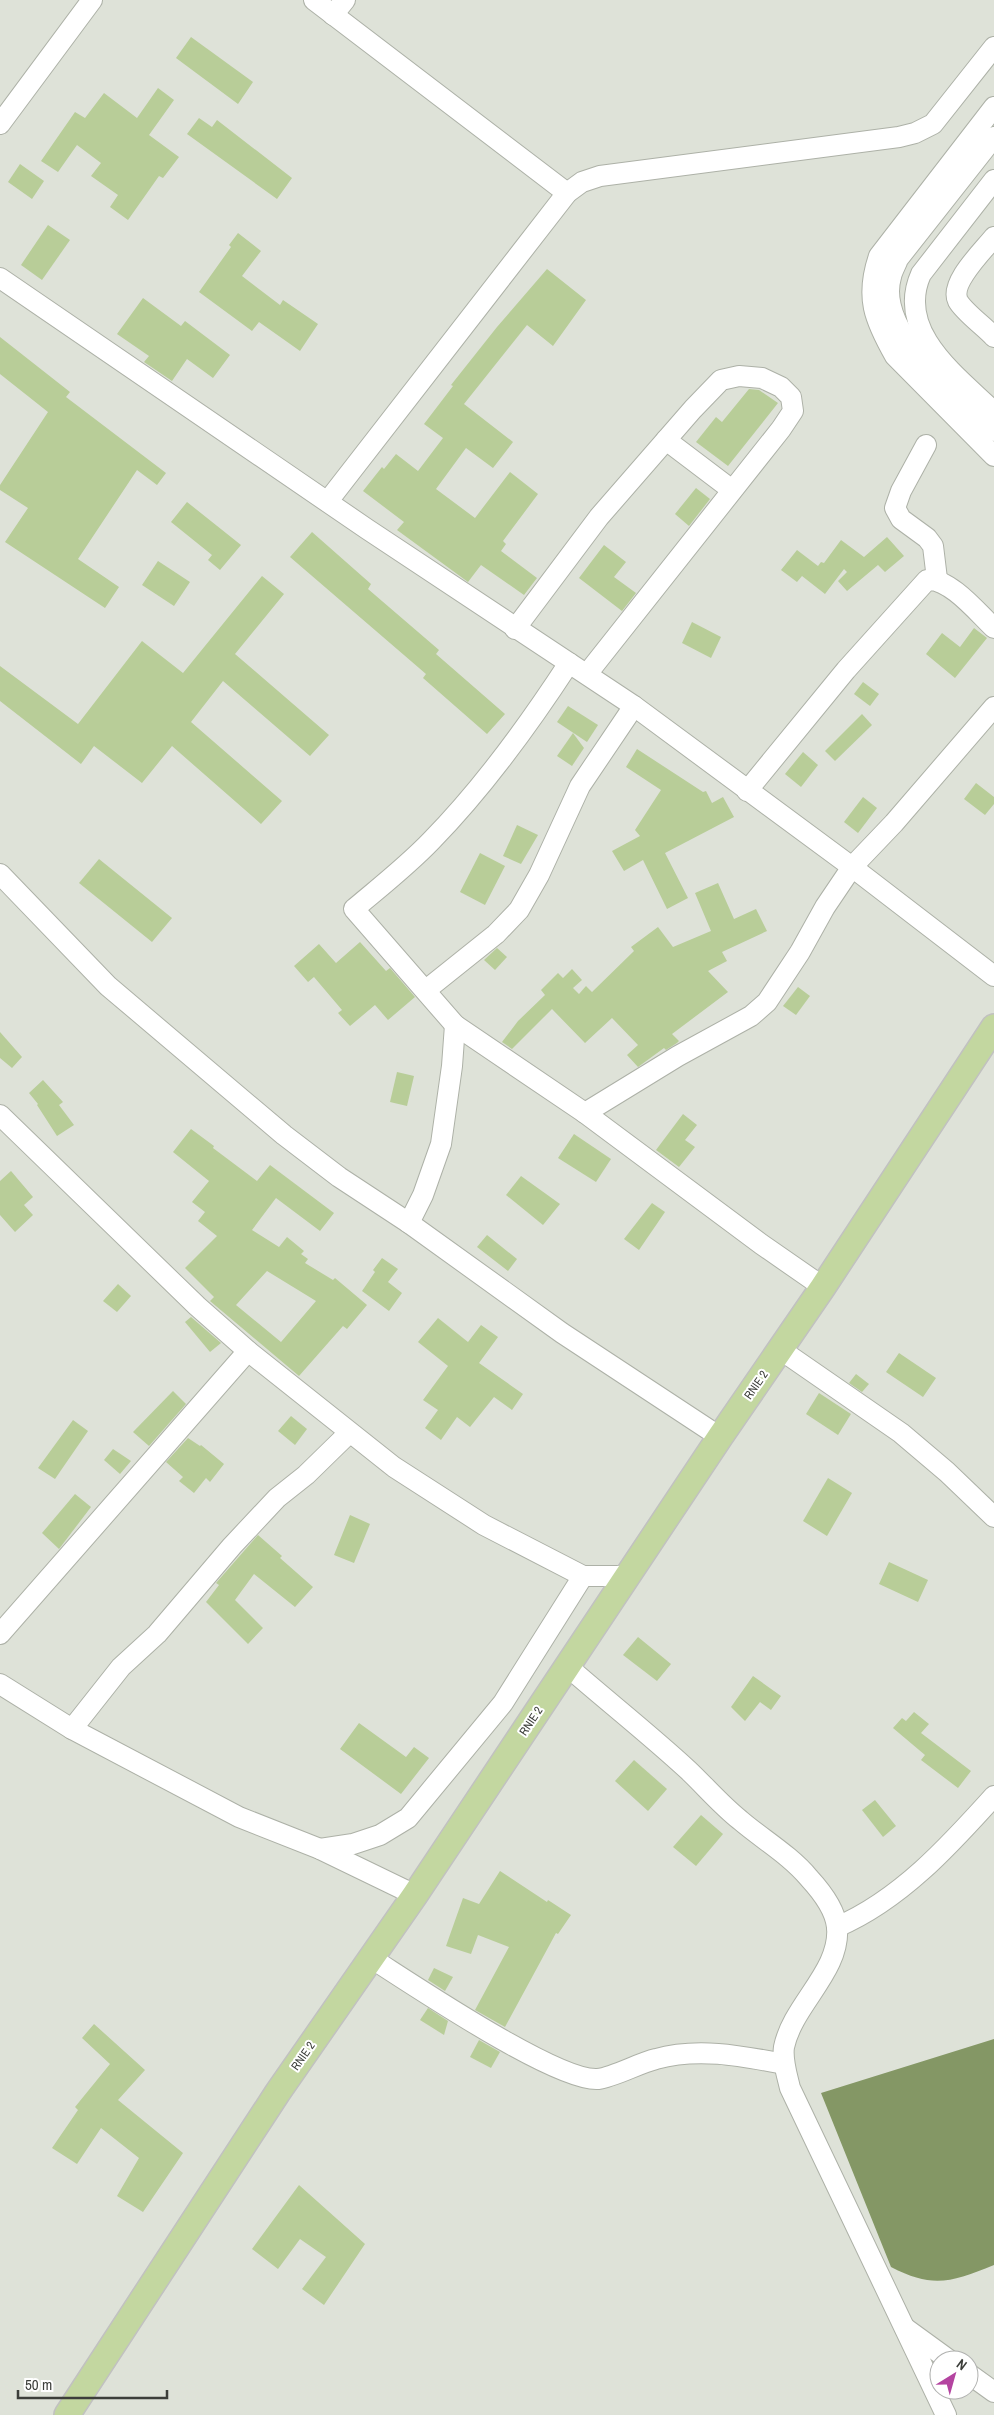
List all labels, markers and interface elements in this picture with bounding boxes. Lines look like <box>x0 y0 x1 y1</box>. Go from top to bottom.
street label: RNIE 2 <box>740 1367 772 1403</box>
street label: RNIE 2 <box>515 1703 547 1739</box>
street label: RNIE 2 <box>287 2038 319 2074</box>
north arrow <box>929 2350 979 2400</box>
text: N <box>953 2355 971 2374</box>
scale bar <box>18 2368 166 2400</box>
text: 50 m <box>25 2374 52 2395</box>

